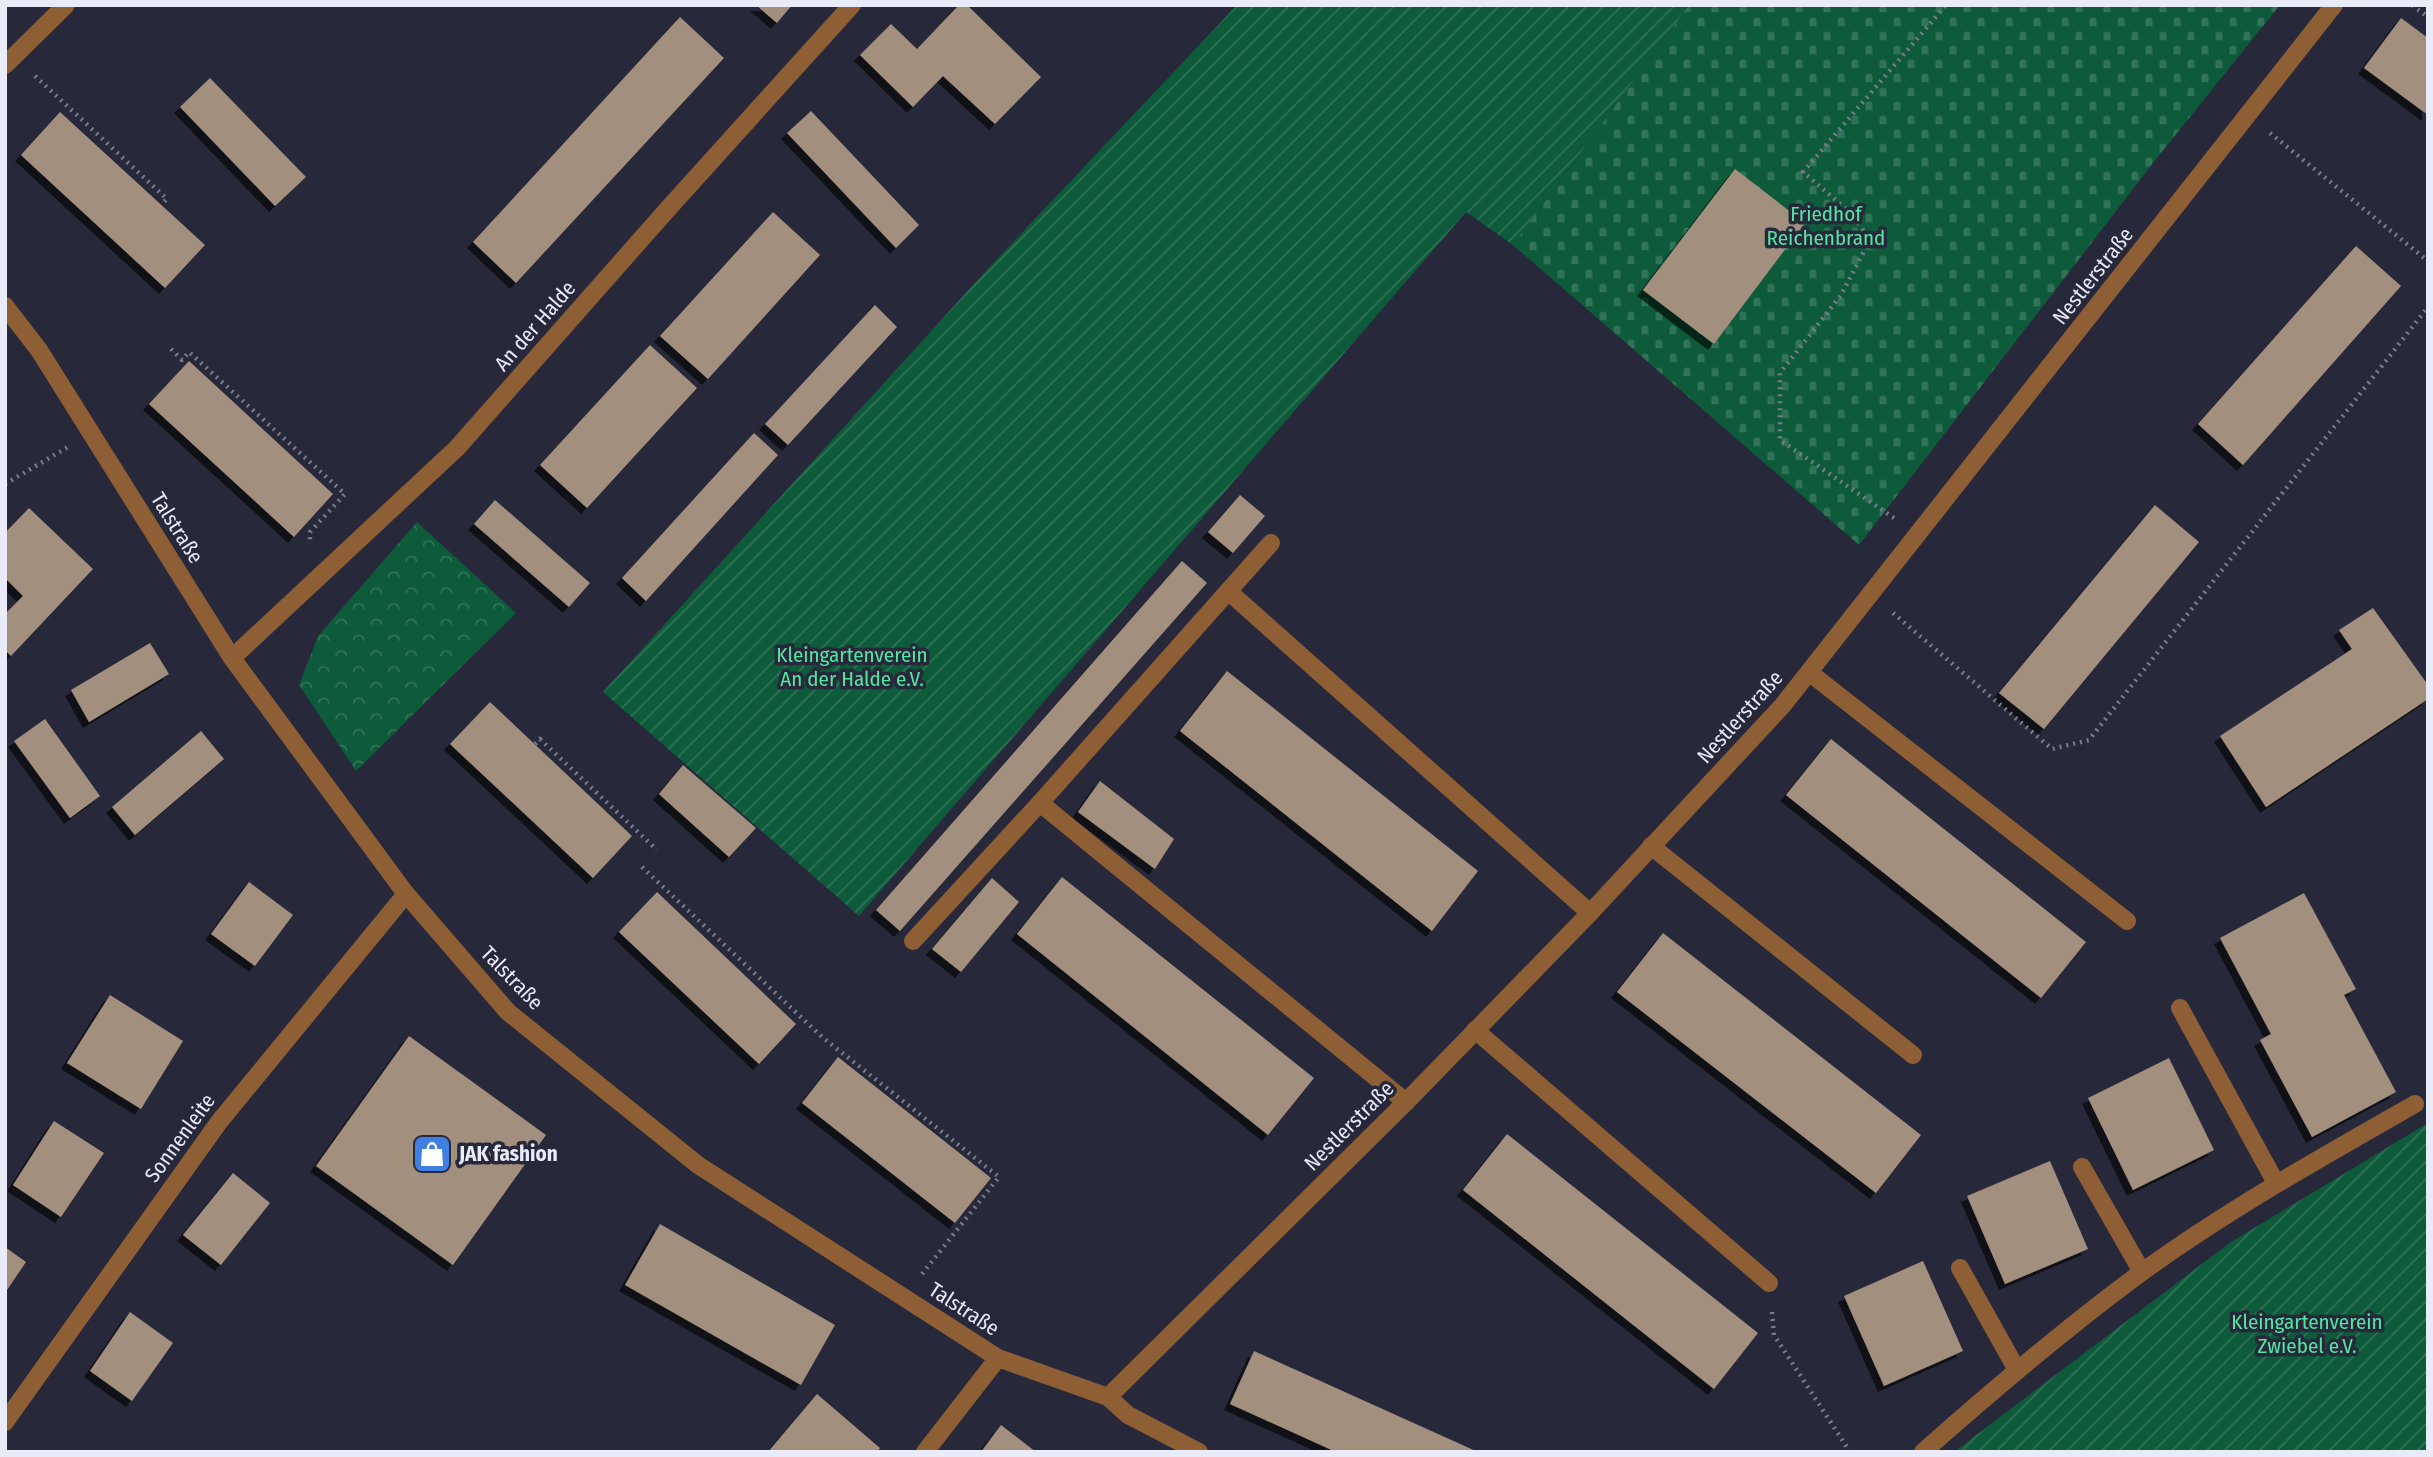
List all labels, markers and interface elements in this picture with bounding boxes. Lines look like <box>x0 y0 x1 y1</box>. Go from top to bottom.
park label: Friedhof Reichenbrand <box>1767 201 1885 251</box>
street label: Nestlerstraße <box>2047 222 2139 330</box>
street label: An der Halde <box>489 276 581 376</box>
street label: Talstraße <box>145 488 209 568</box>
park label: Kleingartenverein An der Halde e.V. <box>776 642 928 692</box>
street label: Nestlerstraße <box>1692 665 1788 769</box>
street label: Talstraße <box>475 941 549 1015</box>
street label: Nestlerstraße <box>1299 1076 1399 1176</box>
street label: Sonnenleite <box>139 1089 221 1187</box>
shop icon: JAK fashion <box>411 1133 453 1175</box>
place label: JAK fashion <box>458 1141 558 1167</box>
street label: Talstraße <box>924 1277 1004 1341</box>
park label: Kleingartenverein Zwiebel e.V. <box>2231 1309 2383 1359</box>

